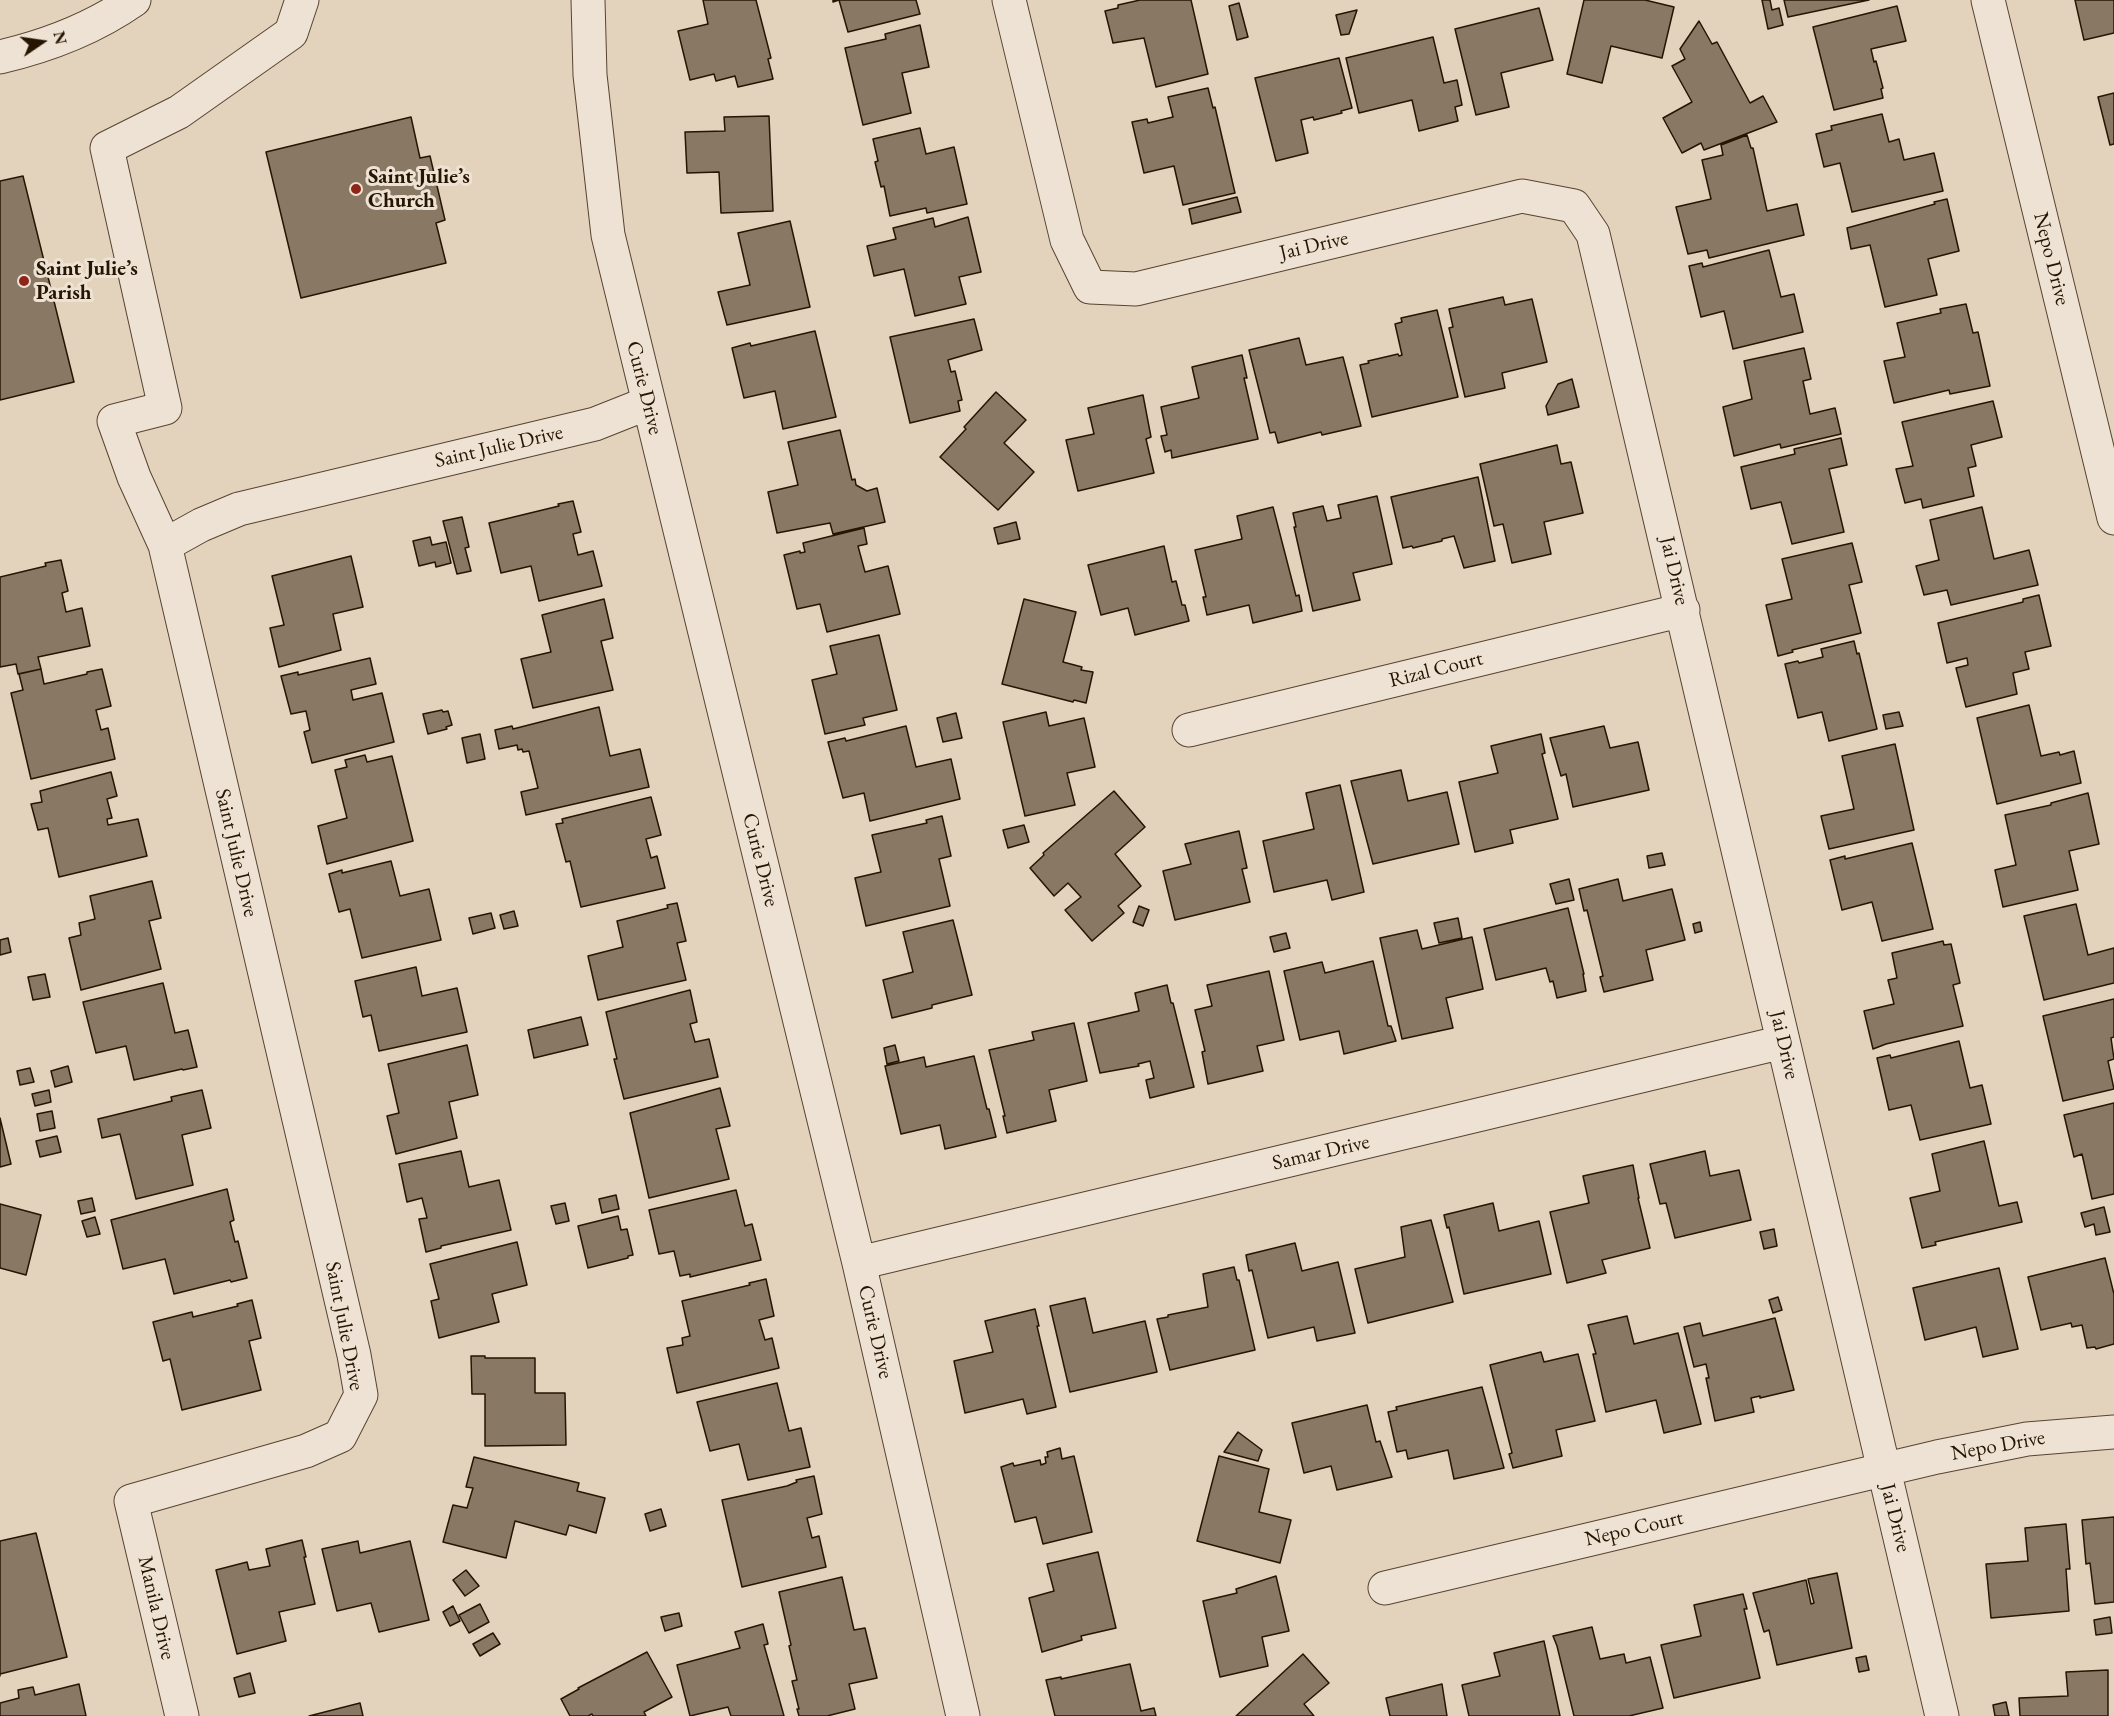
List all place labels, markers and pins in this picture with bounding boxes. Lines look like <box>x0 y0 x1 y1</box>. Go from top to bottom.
place label: Saint Julie’s Church <box>368 164 470 214</box>
marker: Saint Julie’s Church <box>349 182 363 196</box>
place label: Saint Julie’s Parish <box>36 256 138 306</box>
marker: Saint Julie’s Parish <box>17 274 31 288</box>

